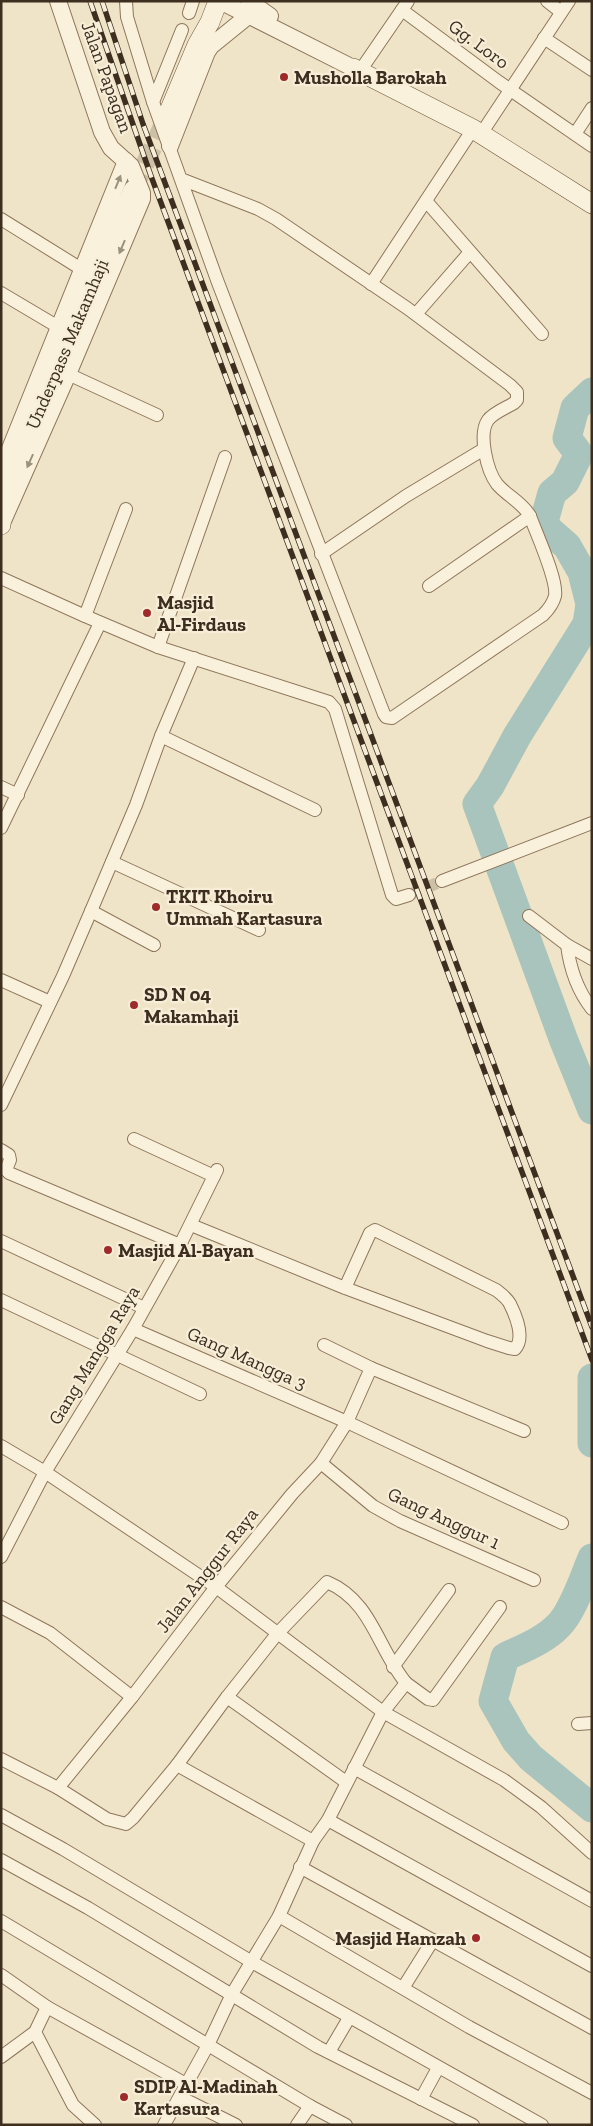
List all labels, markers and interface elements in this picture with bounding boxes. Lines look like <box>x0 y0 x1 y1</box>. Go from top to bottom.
street label: Gg. Loro <box>444 14 514 74</box>
street label: Jalan Papagan <box>76 18 138 136</box>
place label: Musholla Barokah <box>294 66 446 89</box>
marker: Musholla Barokah <box>278 71 290 83</box>
one-way arrow <box>114 174 122 189</box>
one-way arrow <box>118 240 126 254</box>
street label: Underpass Makamhaji <box>21 255 113 433</box>
one-way arrow <box>26 454 34 468</box>
place label: Masjid Al-Firdaus <box>157 591 246 636</box>
marker: Masjid Al-Firdaus <box>141 607 153 619</box>
place label: TKIT Khoiru Ummah Kartasura <box>166 885 323 930</box>
marker: TKIT Khoiru Ummah Kartasura <box>150 901 162 913</box>
place label: SD N 04 Makamhaji <box>144 983 239 1028</box>
marker: SD N 04 Makamhaji <box>128 999 140 1011</box>
place label: Masjid Al-Bayan <box>118 1239 255 1262</box>
marker: Masjid Al-Bayan <box>102 1244 114 1256</box>
street label: Gang Mangga Raya <box>43 1281 145 1429</box>
street label: Gang Mangga 3 <box>184 1321 310 1395</box>
street label: Gang Anggur 1 <box>384 1482 504 1554</box>
street label: Jalan Anggur Raya <box>151 1503 263 1637</box>
place label: Masjid Hamzah <box>335 1927 466 1950</box>
marker: Masjid Hamzah <box>470 1932 482 1944</box>
place label: SDIP Al-Madinah Kartasura <box>134 2075 278 2120</box>
marker: SDIP Al-Madinah Kartasura <box>118 2091 130 2103</box>

